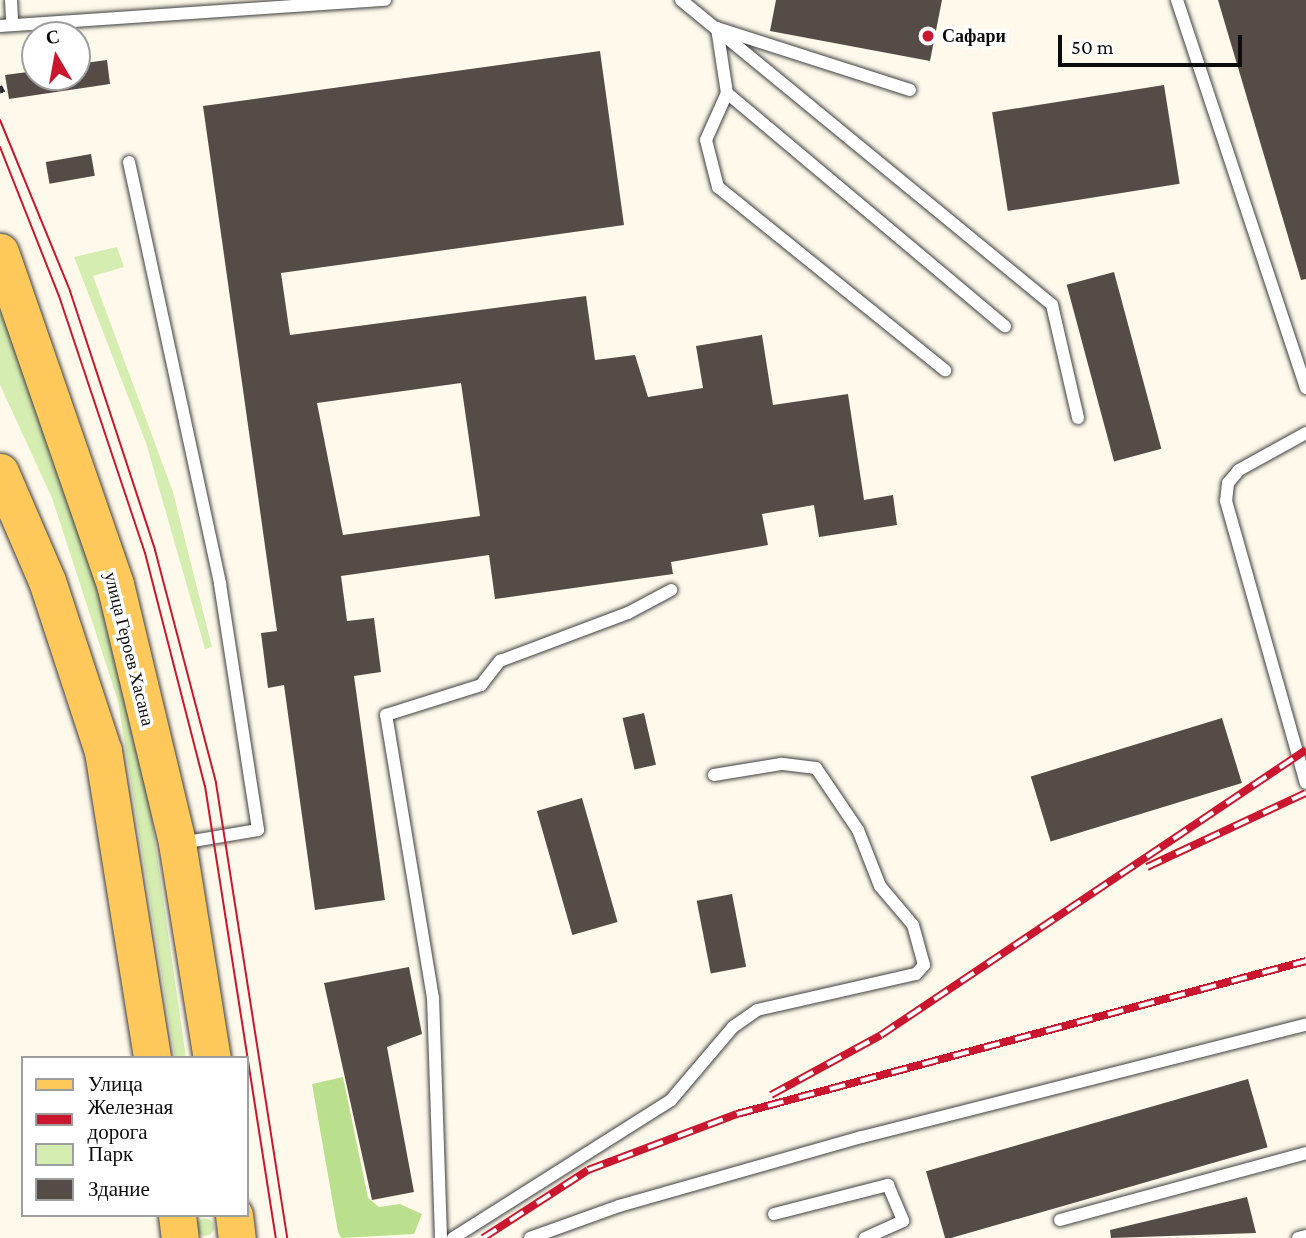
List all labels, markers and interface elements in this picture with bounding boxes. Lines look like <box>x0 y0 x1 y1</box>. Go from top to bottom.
north arrow <box>21 21 91 91</box>
scale bar <box>1061 21 1245 65</box>
text: С <box>44 25 61 48</box>
place label: Сафари <box>942 25 1006 47</box>
marker: Сафари <box>920 28 936 44</box>
text: 50 m <box>1071 35 1114 59</box>
street label: улица Героев Хасана <box>99 570 159 728</box>
legend <box>21 1056 248 1217</box>
text: Улица <box>88 1072 143 1096</box>
text: Железная дорога <box>87 1095 173 1144</box>
text: Парк <box>88 1142 133 1166</box>
text: Здание <box>88 1177 150 1201</box>

